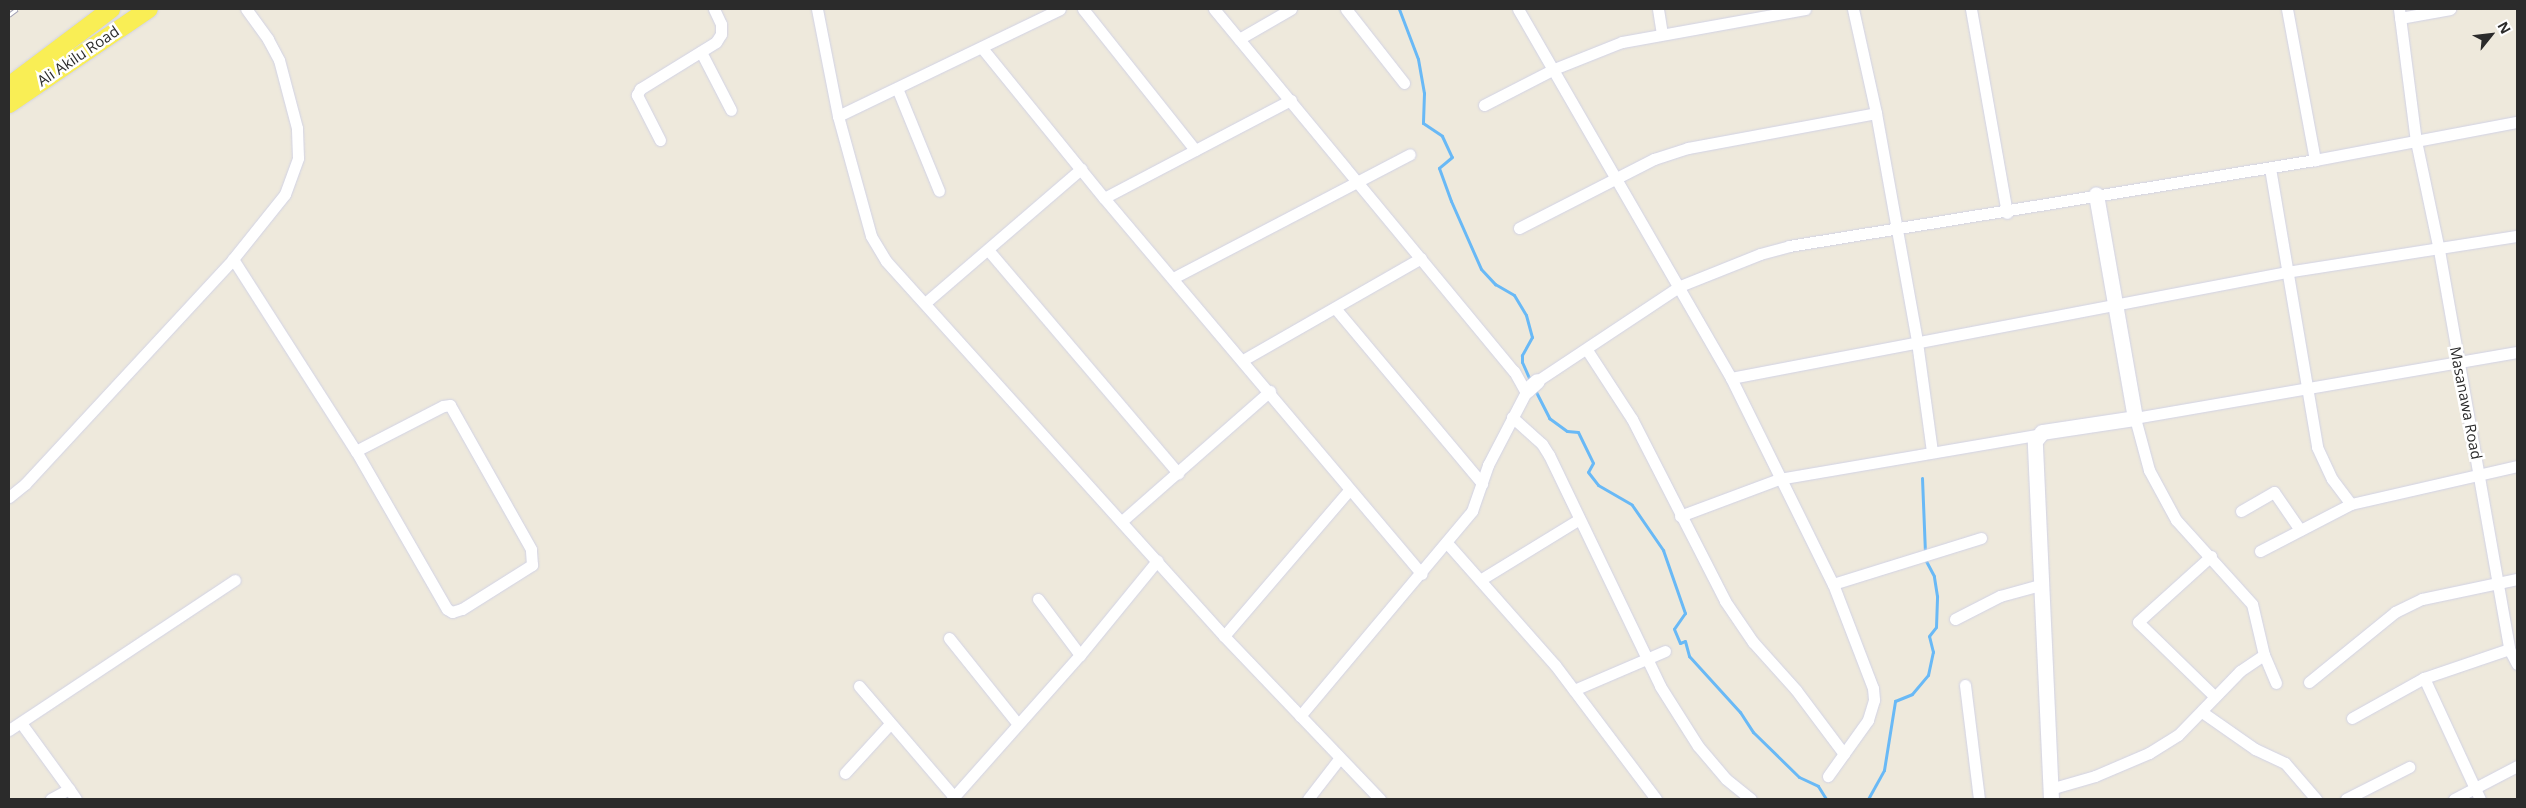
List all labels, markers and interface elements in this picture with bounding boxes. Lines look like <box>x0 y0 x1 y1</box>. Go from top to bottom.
north arrow <box>2466 10 2516 60</box>
text: N <box>2493 18 2516 37</box>
street label: Ali Akilu Road <box>34 22 122 90</box>
street label: Masanawa Road <box>2446 345 2486 461</box>

